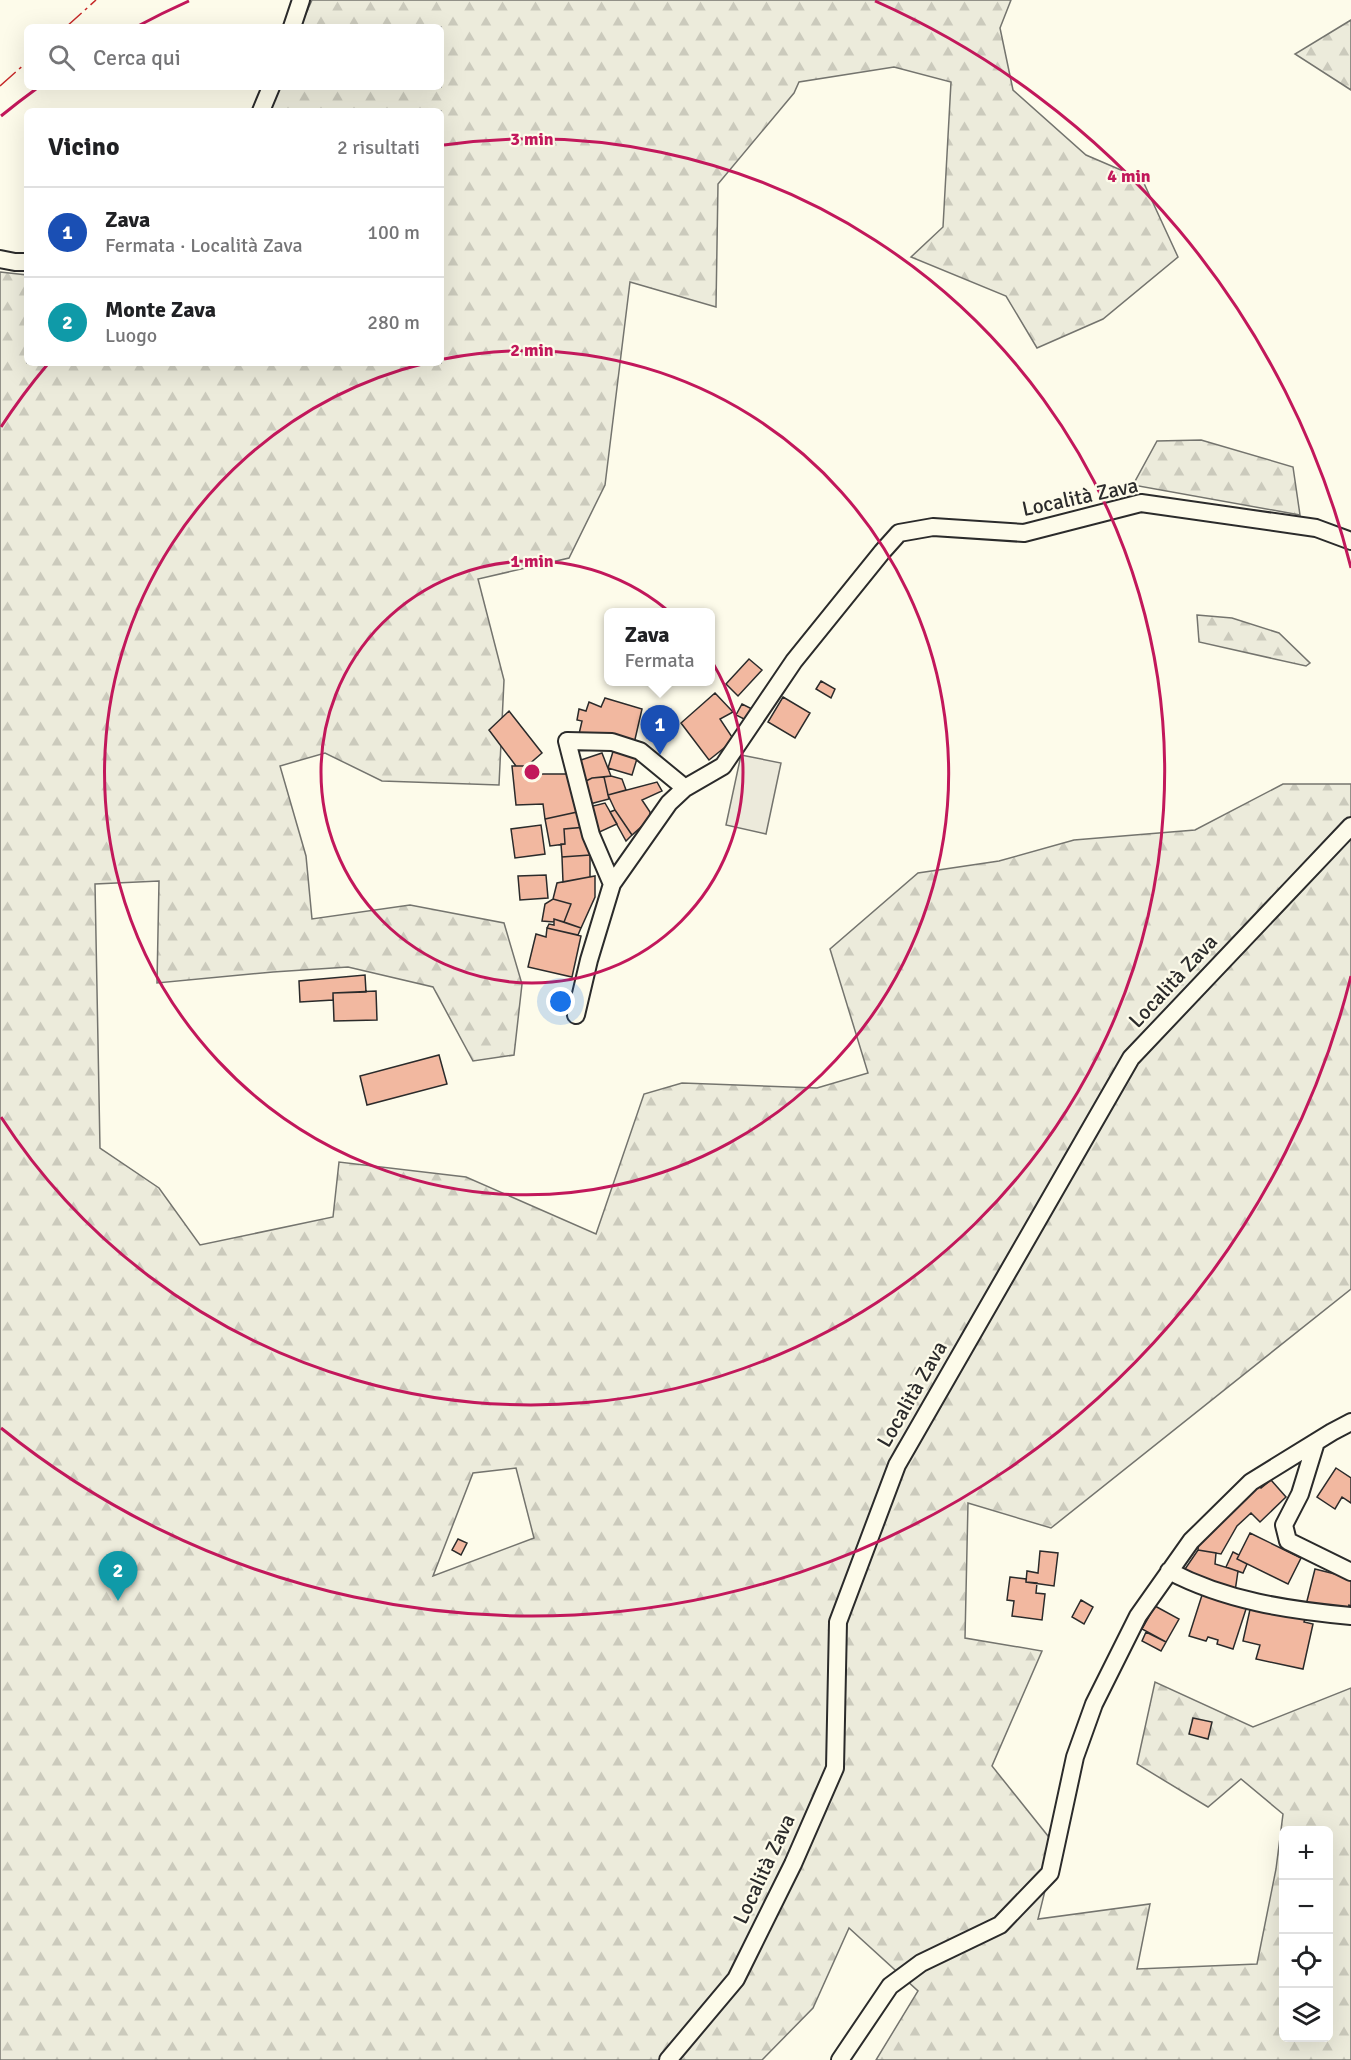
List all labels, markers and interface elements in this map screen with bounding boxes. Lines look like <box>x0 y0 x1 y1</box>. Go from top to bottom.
search box <box>24 24 444 90</box>
icon: search <box>45 41 78 74</box>
text: Cerca qui <box>93 44 181 71</box>
text: 3 min <box>510 128 554 150</box>
text: Vicino <box>48 131 120 163</box>
text: 2 risultati <box>337 135 420 160</box>
text: 4 min <box>1107 165 1151 187</box>
text: Zava <box>105 206 150 233</box>
text: 1 <box>62 220 73 245</box>
text: 100 m <box>367 220 420 245</box>
text: Fermata · Località Zava <box>105 233 303 258</box>
text: Monte Zava <box>105 296 216 323</box>
text: 2 <box>62 310 73 335</box>
text: 280 m <box>367 310 420 335</box>
text: Luogo <box>105 323 157 348</box>
text: 2 min <box>510 339 554 361</box>
street label: Località Zava <box>1020 472 1140 522</box>
text: 1 min <box>510 550 554 572</box>
popup <box>604 608 715 686</box>
text: Zava <box>624 621 670 648</box>
text: Fermata <box>624 648 695 673</box>
pin: 1 <box>640 706 680 755</box>
centre of rings <box>522 762 542 782</box>
street label: Località Zava <box>1123 929 1223 1033</box>
your location <box>546 987 575 1016</box>
street label: Località Zava <box>871 1336 953 1452</box>
pin: 2 <box>98 1552 138 1601</box>
street label: Località Zava <box>727 1810 801 1928</box>
map controls <box>1279 1826 1333 2042</box>
button: + <box>1279 1826 1333 1880</box>
button: − <box>1279 1880 1333 1934</box>
button: locate <box>1279 1934 1333 1988</box>
button: layers <box>1279 1988 1333 2042</box>

